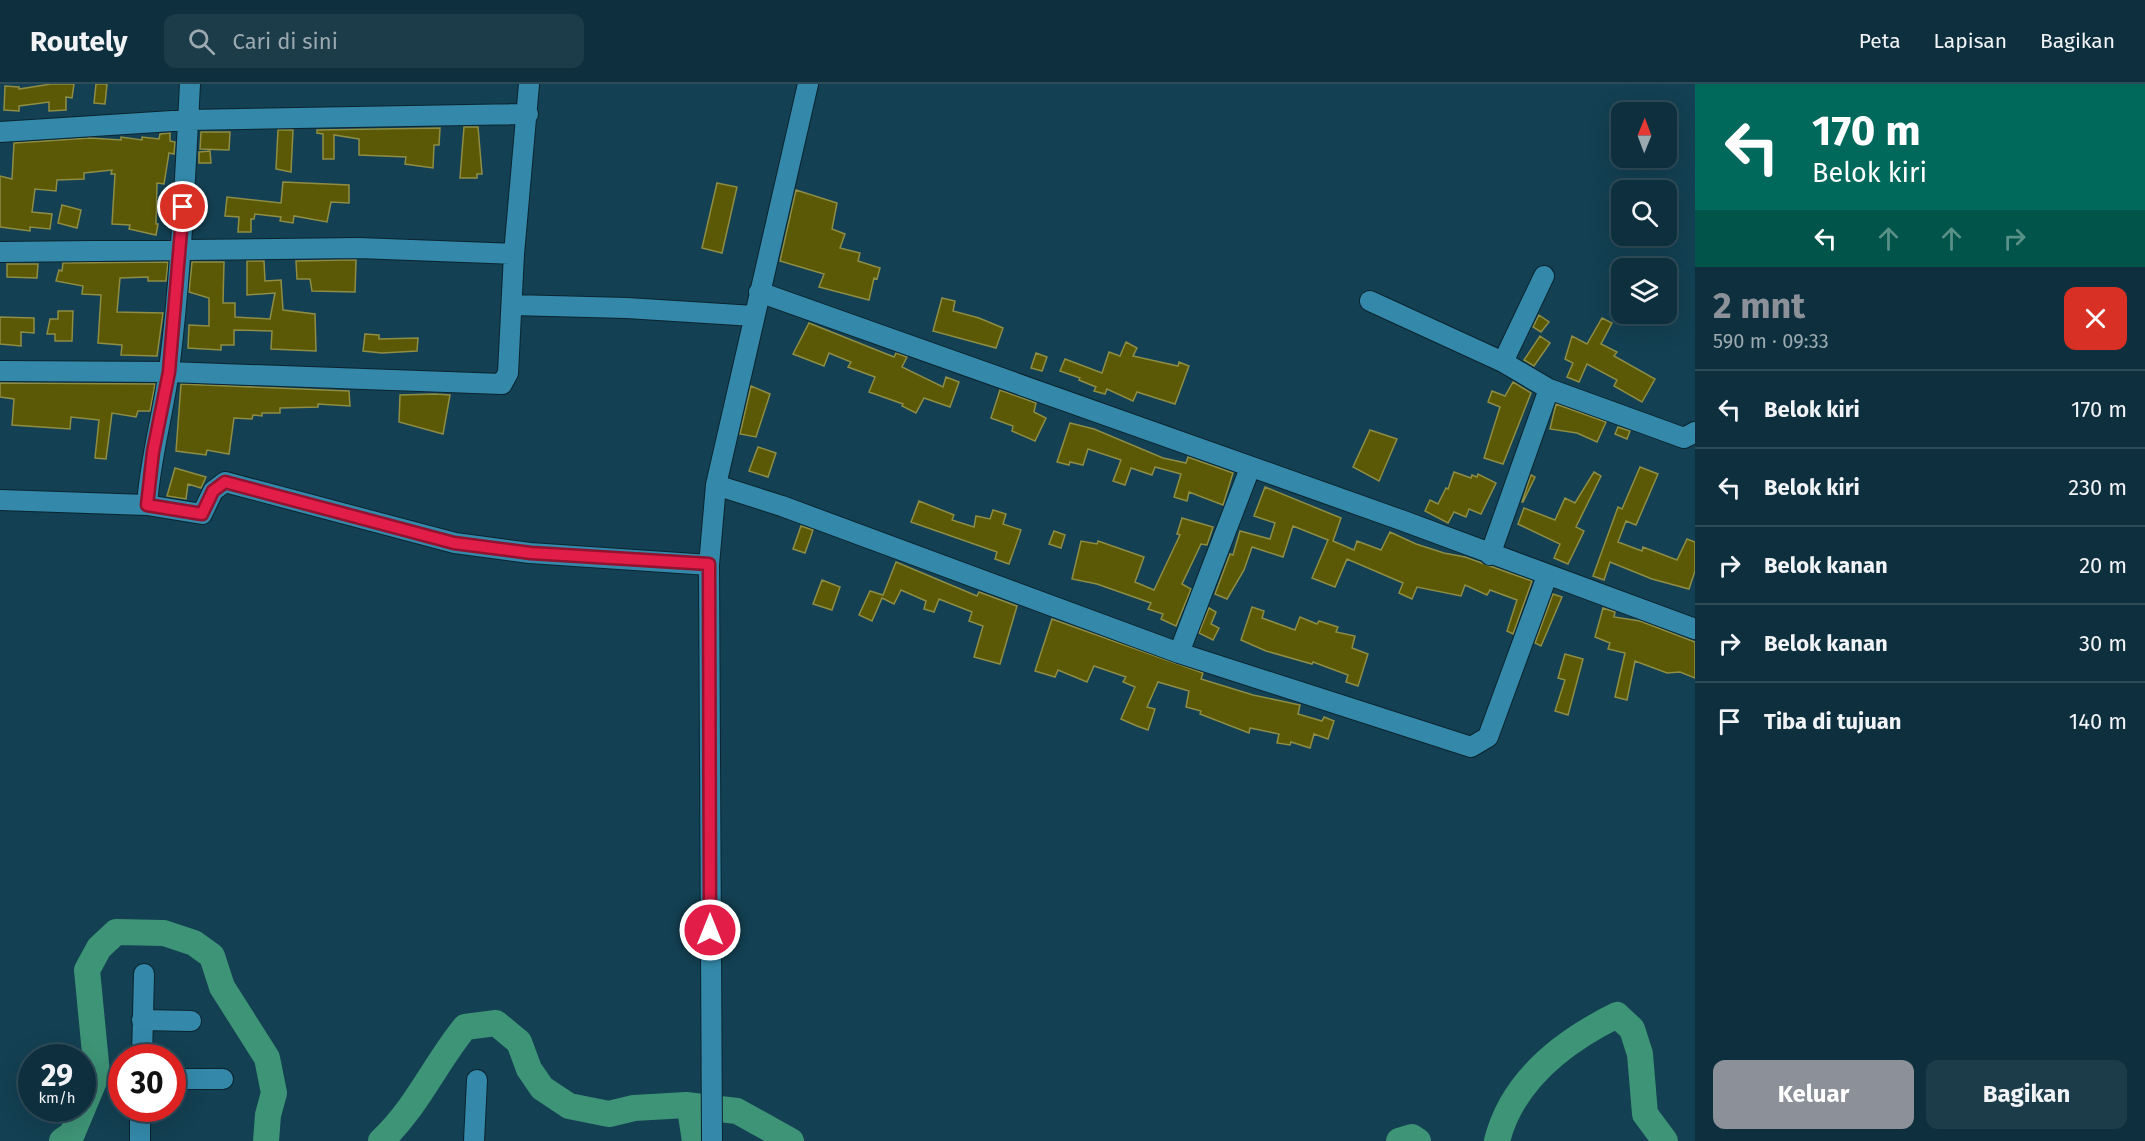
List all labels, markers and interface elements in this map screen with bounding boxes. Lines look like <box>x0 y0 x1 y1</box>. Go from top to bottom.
search box <box>164 14 584 68</box>
text: Routely <box>30 25 128 58</box>
icon: search <box>185 25 218 58</box>
text: Cari di sini <box>233 28 338 55</box>
text: Peta <box>1859 28 1901 54</box>
text: Lapisan <box>1934 28 2007 54</box>
text: Bagikan <box>2040 28 2115 54</box>
north arrow <box>1611 102 1677 168</box>
map controls <box>1611 102 1677 324</box>
text: 170 m <box>1812 106 1921 156</box>
icon: left <box>1713 108 1791 186</box>
text: Belok kiri <box>1812 157 1927 189</box>
button: search <box>1611 180 1677 246</box>
pin <box>157 181 208 232</box>
icon: arrive <box>166 190 199 223</box>
icon: left <box>1809 222 1842 255</box>
icon: ahead <box>1872 222 1905 255</box>
icon: ahead <box>1935 222 1968 255</box>
icon: right <box>1998 222 2031 255</box>
button: layers <box>1611 258 1677 324</box>
text: 2 mnt <box>1713 284 1805 328</box>
button: close <box>2064 287 2127 350</box>
text: 590 m · 09:33 <box>1713 329 1829 353</box>
icon: left <box>1713 393 1746 426</box>
text: Belok kiri <box>1764 396 1860 423</box>
text: 170 m <box>2071 396 2127 423</box>
icon: left <box>1713 471 1746 504</box>
text: Belok kiri <box>1764 474 1860 501</box>
text: 230 m <box>2068 474 2127 501</box>
icon: right <box>1713 549 1746 582</box>
text: Belok kanan <box>1764 552 1888 579</box>
text: 20 m <box>2079 552 2127 579</box>
icon: right <box>1713 627 1746 660</box>
text: Belok kanan <box>1764 630 1888 657</box>
text: 30 m <box>2079 630 2127 657</box>
icon: arrive <box>1713 705 1746 738</box>
text: Tiba di tujuan <box>1764 708 1901 735</box>
text: 140 m <box>2069 708 2127 735</box>
position arrow <box>678 898 742 962</box>
speed limit sign: 30 <box>108 1044 186 1122</box>
text: 29 <box>41 1058 73 1094</box>
button: Keluar <box>1713 1060 1914 1129</box>
button: Bagikan <box>1926 1060 2127 1129</box>
text: km/h <box>38 1089 76 1107</box>

